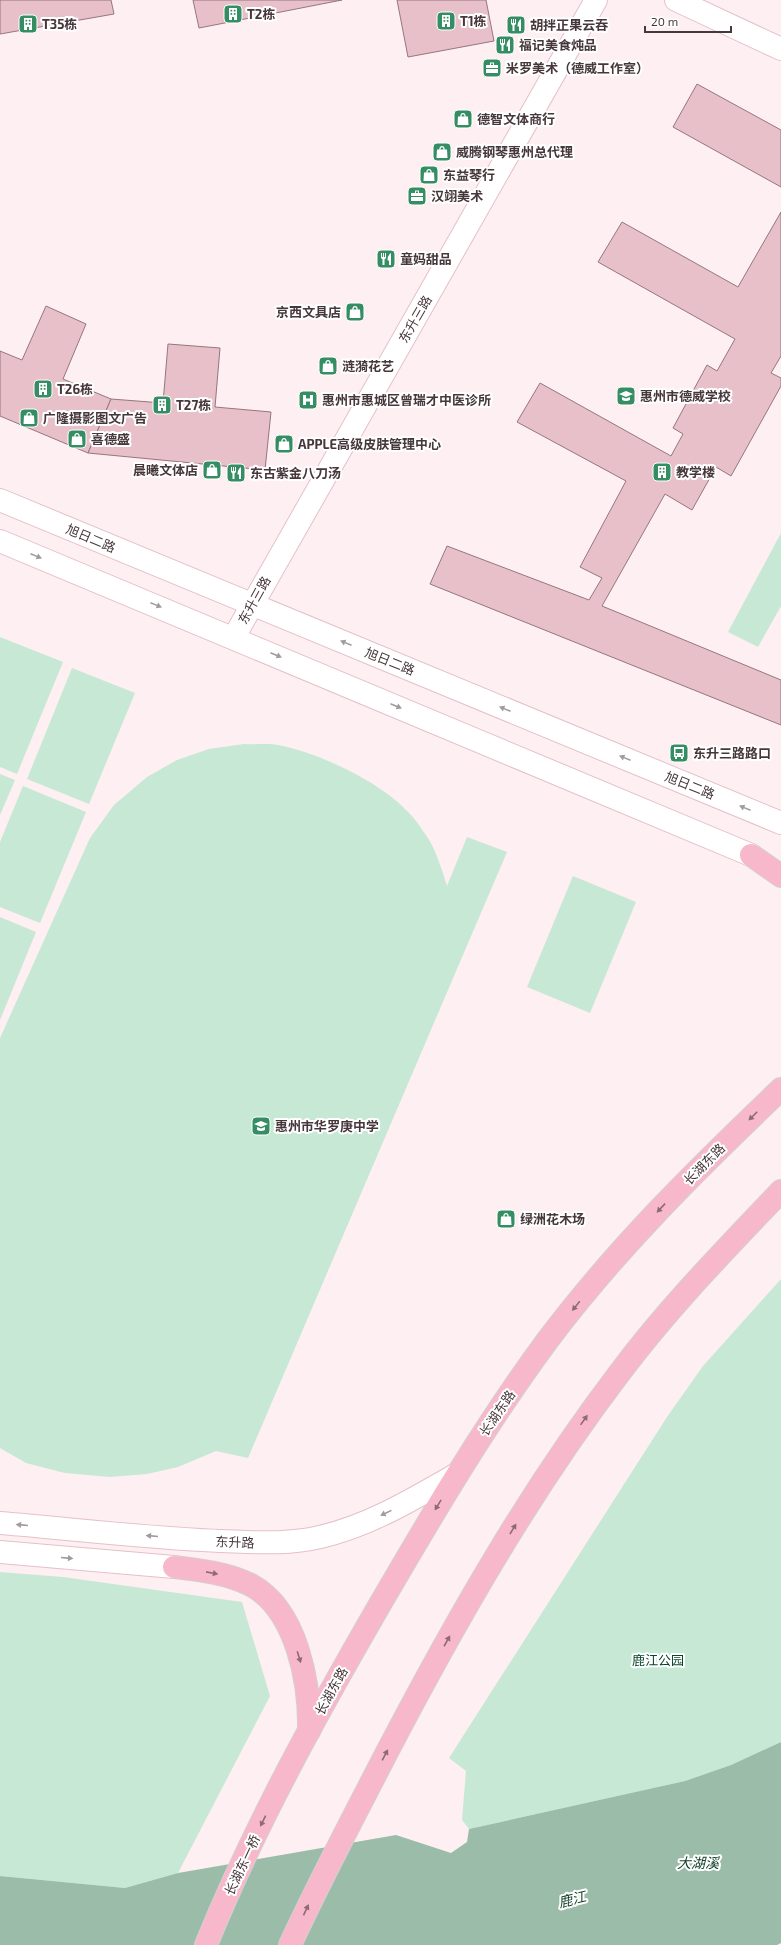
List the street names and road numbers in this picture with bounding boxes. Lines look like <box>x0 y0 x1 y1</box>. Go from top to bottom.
street label: 东升三路 <box>395 292 435 346</box>
street label: 旭日二路 <box>64 520 118 556</box>
street label: 东升三路 <box>234 573 274 627</box>
street label: 旭日二路 <box>363 644 417 678</box>
street label: 旭日二路 <box>663 768 717 802</box>
street label: 长湖东路 <box>680 1140 728 1188</box>
street label: 长湖东路 <box>476 1387 518 1439</box>
street label: 东升路 <box>215 1533 255 1551</box>
street label: 长湖东路 <box>311 1664 351 1718</box>
street label: 长湖东一桥 <box>221 1832 263 1898</box>

